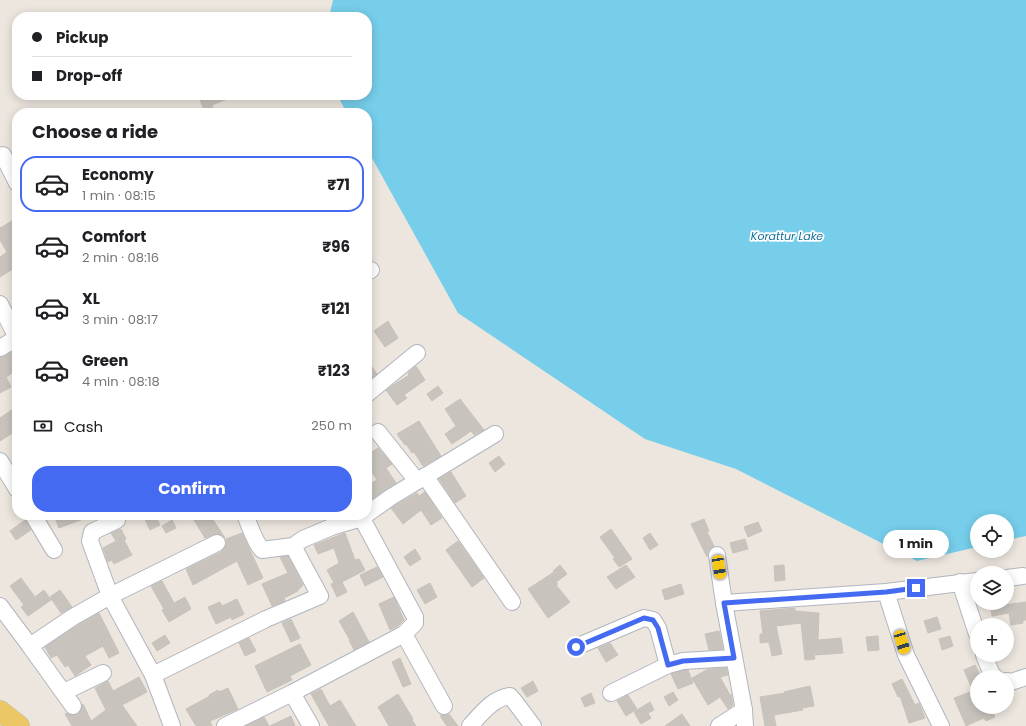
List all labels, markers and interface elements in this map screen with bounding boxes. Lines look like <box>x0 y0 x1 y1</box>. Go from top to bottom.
text: Pickup <box>56 27 108 48</box>
text: Drop-off <box>56 65 122 86</box>
text: Choose a ride <box>32 119 158 144</box>
text: Economy <box>82 164 154 185</box>
icon: car <box>34 166 70 202</box>
text: ₹71 <box>327 174 350 195</box>
text: 1 min · 08:15 <box>82 186 156 205</box>
text: Comfort <box>82 226 146 247</box>
icon: car <box>34 228 70 264</box>
water label: Korattur Lake <box>751 228 823 244</box>
text: ₹96 <box>322 236 350 257</box>
text: 2 min · 08:16 <box>82 248 159 267</box>
text: XL <box>82 288 100 309</box>
icon: car <box>34 290 70 326</box>
text: ₹121 <box>321 298 350 319</box>
text: 3 min · 08:17 <box>82 310 158 329</box>
text: Green <box>82 350 128 371</box>
icon: car <box>34 352 70 388</box>
text: ₹123 <box>318 360 350 381</box>
text: 4 min · 08:18 <box>82 372 160 391</box>
icon: cash <box>32 415 54 437</box>
text: Cash <box>64 416 103 437</box>
text: 250 m <box>311 416 352 435</box>
button: Confirm <box>32 466 352 512</box>
map controls <box>970 514 1014 714</box>
button: locate <box>970 514 1014 558</box>
callout: 1 min <box>883 530 949 558</box>
text: 1 min <box>899 534 933 553</box>
car <box>711 554 727 580</box>
button: layers <box>970 566 1014 610</box>
route end <box>907 579 925 597</box>
button: + <box>970 618 1014 662</box>
car <box>893 629 911 655</box>
route start <box>567 638 585 656</box>
button: − <box>970 670 1014 714</box>

